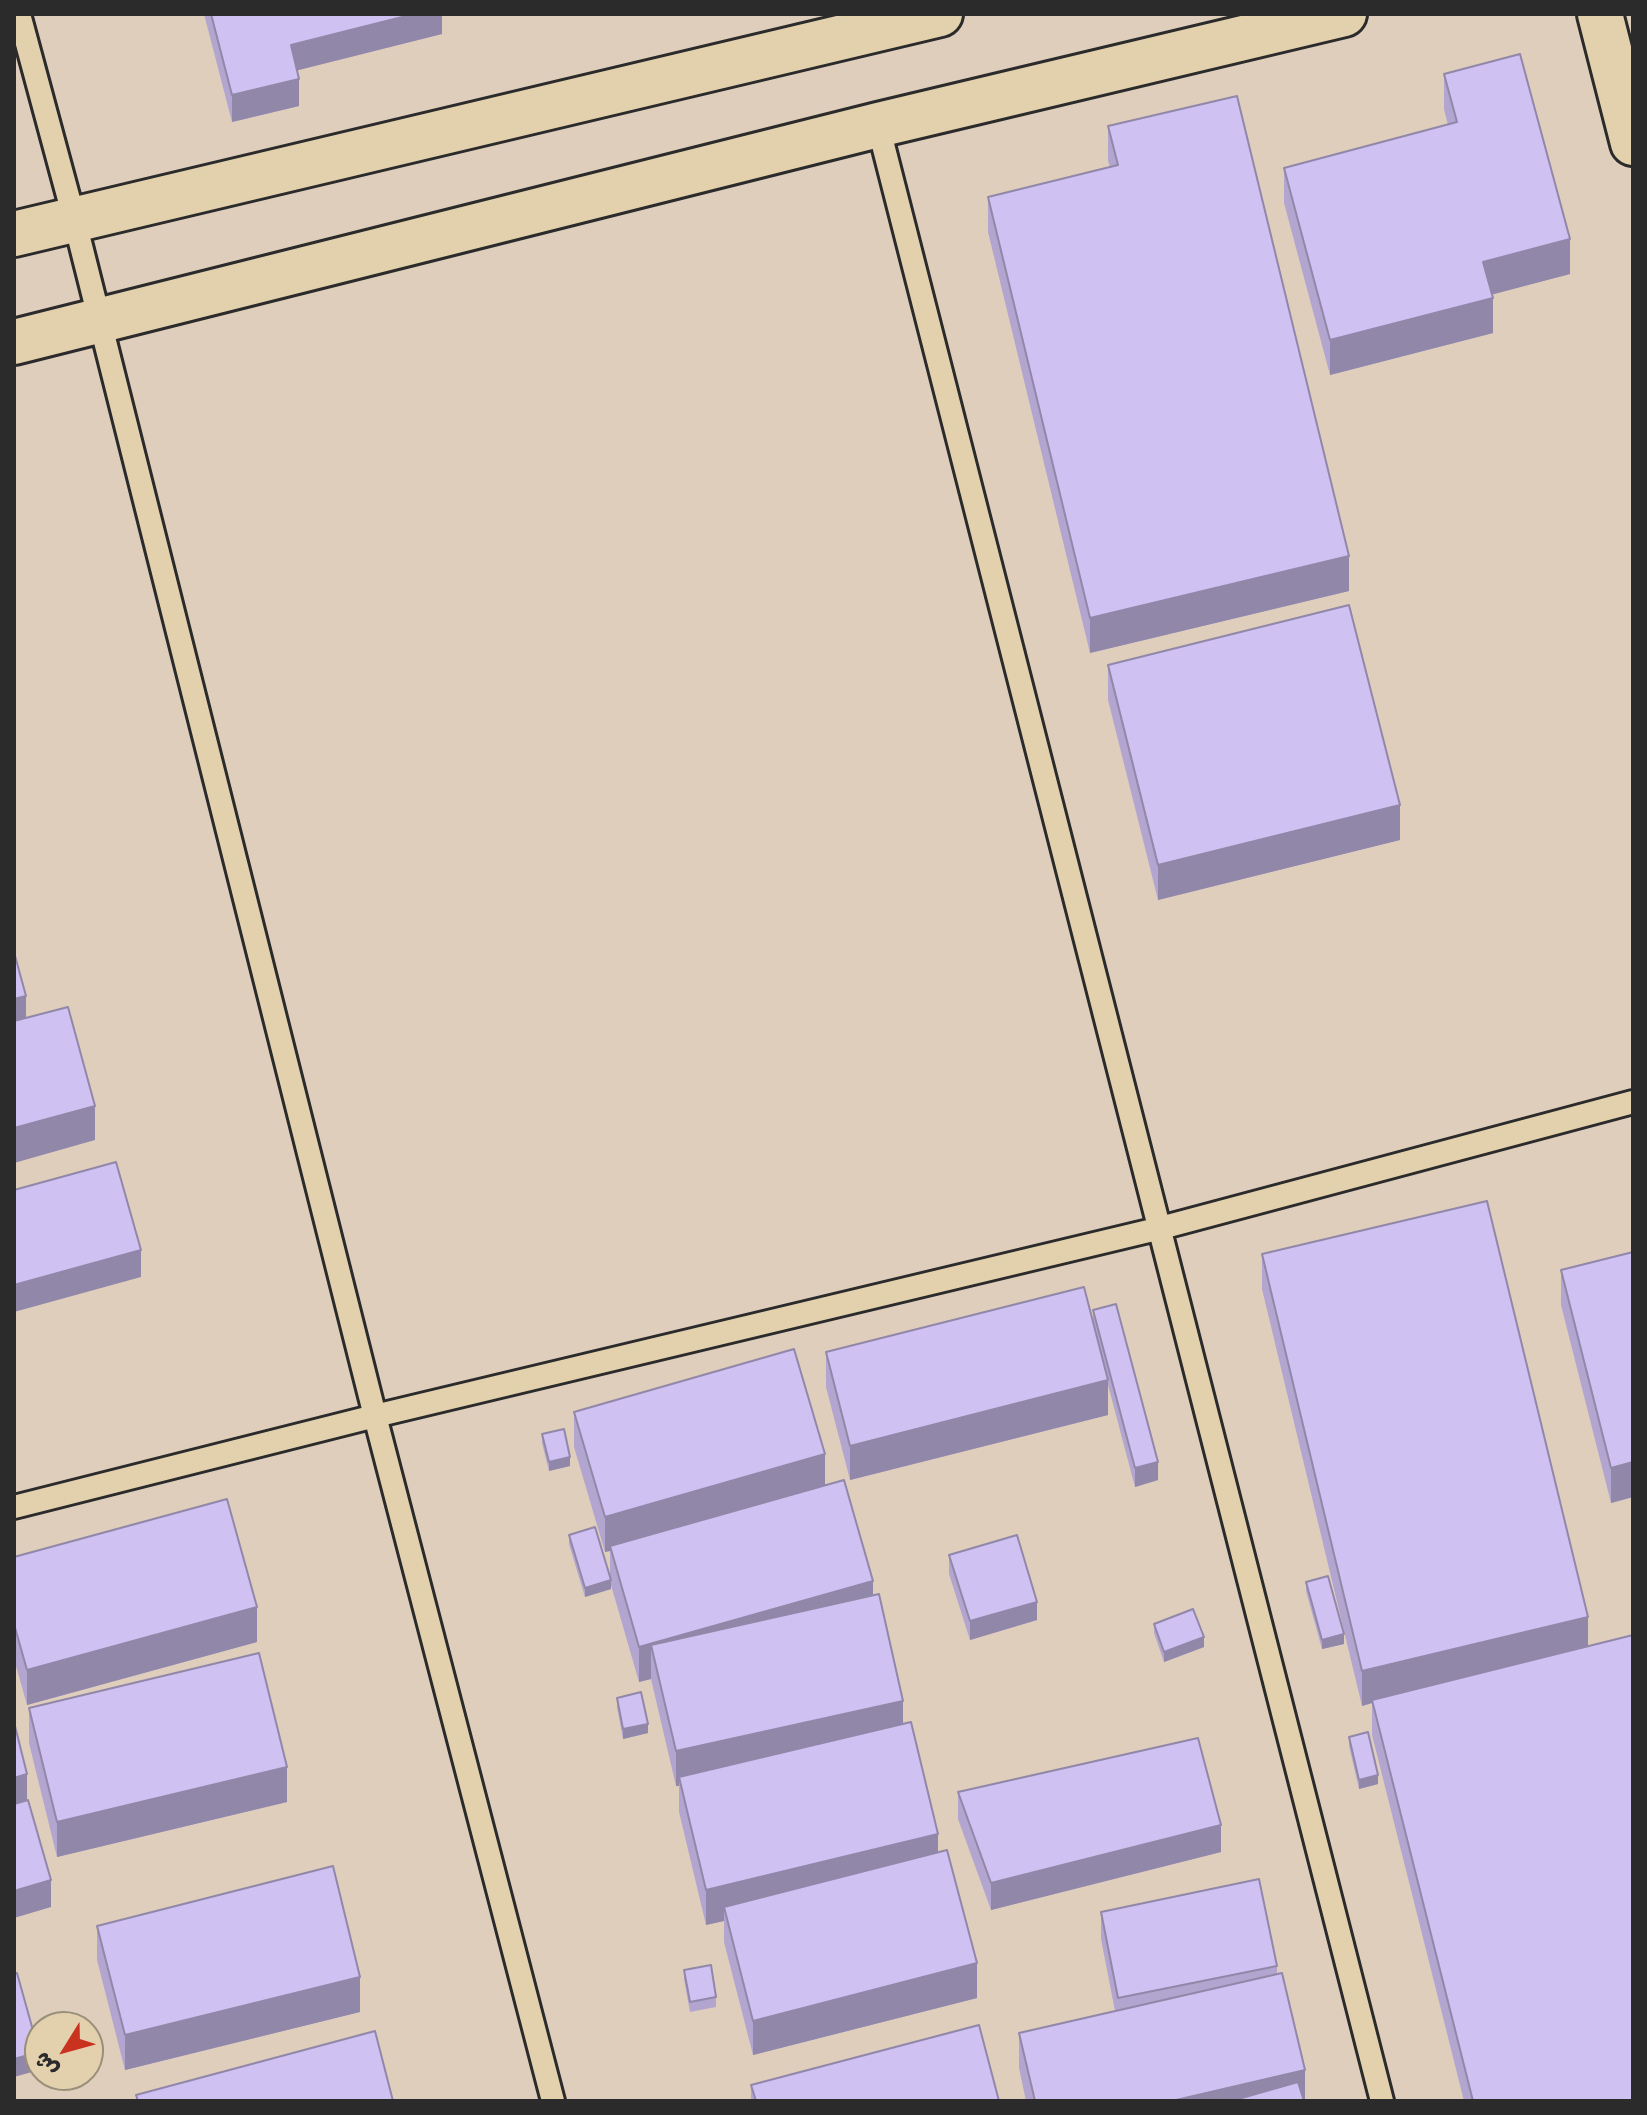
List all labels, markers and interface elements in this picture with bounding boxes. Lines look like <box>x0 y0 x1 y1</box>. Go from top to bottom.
north arrow <box>24 2011 104 2091</box>
text: ش <box>27 2046 65 2083</box>

